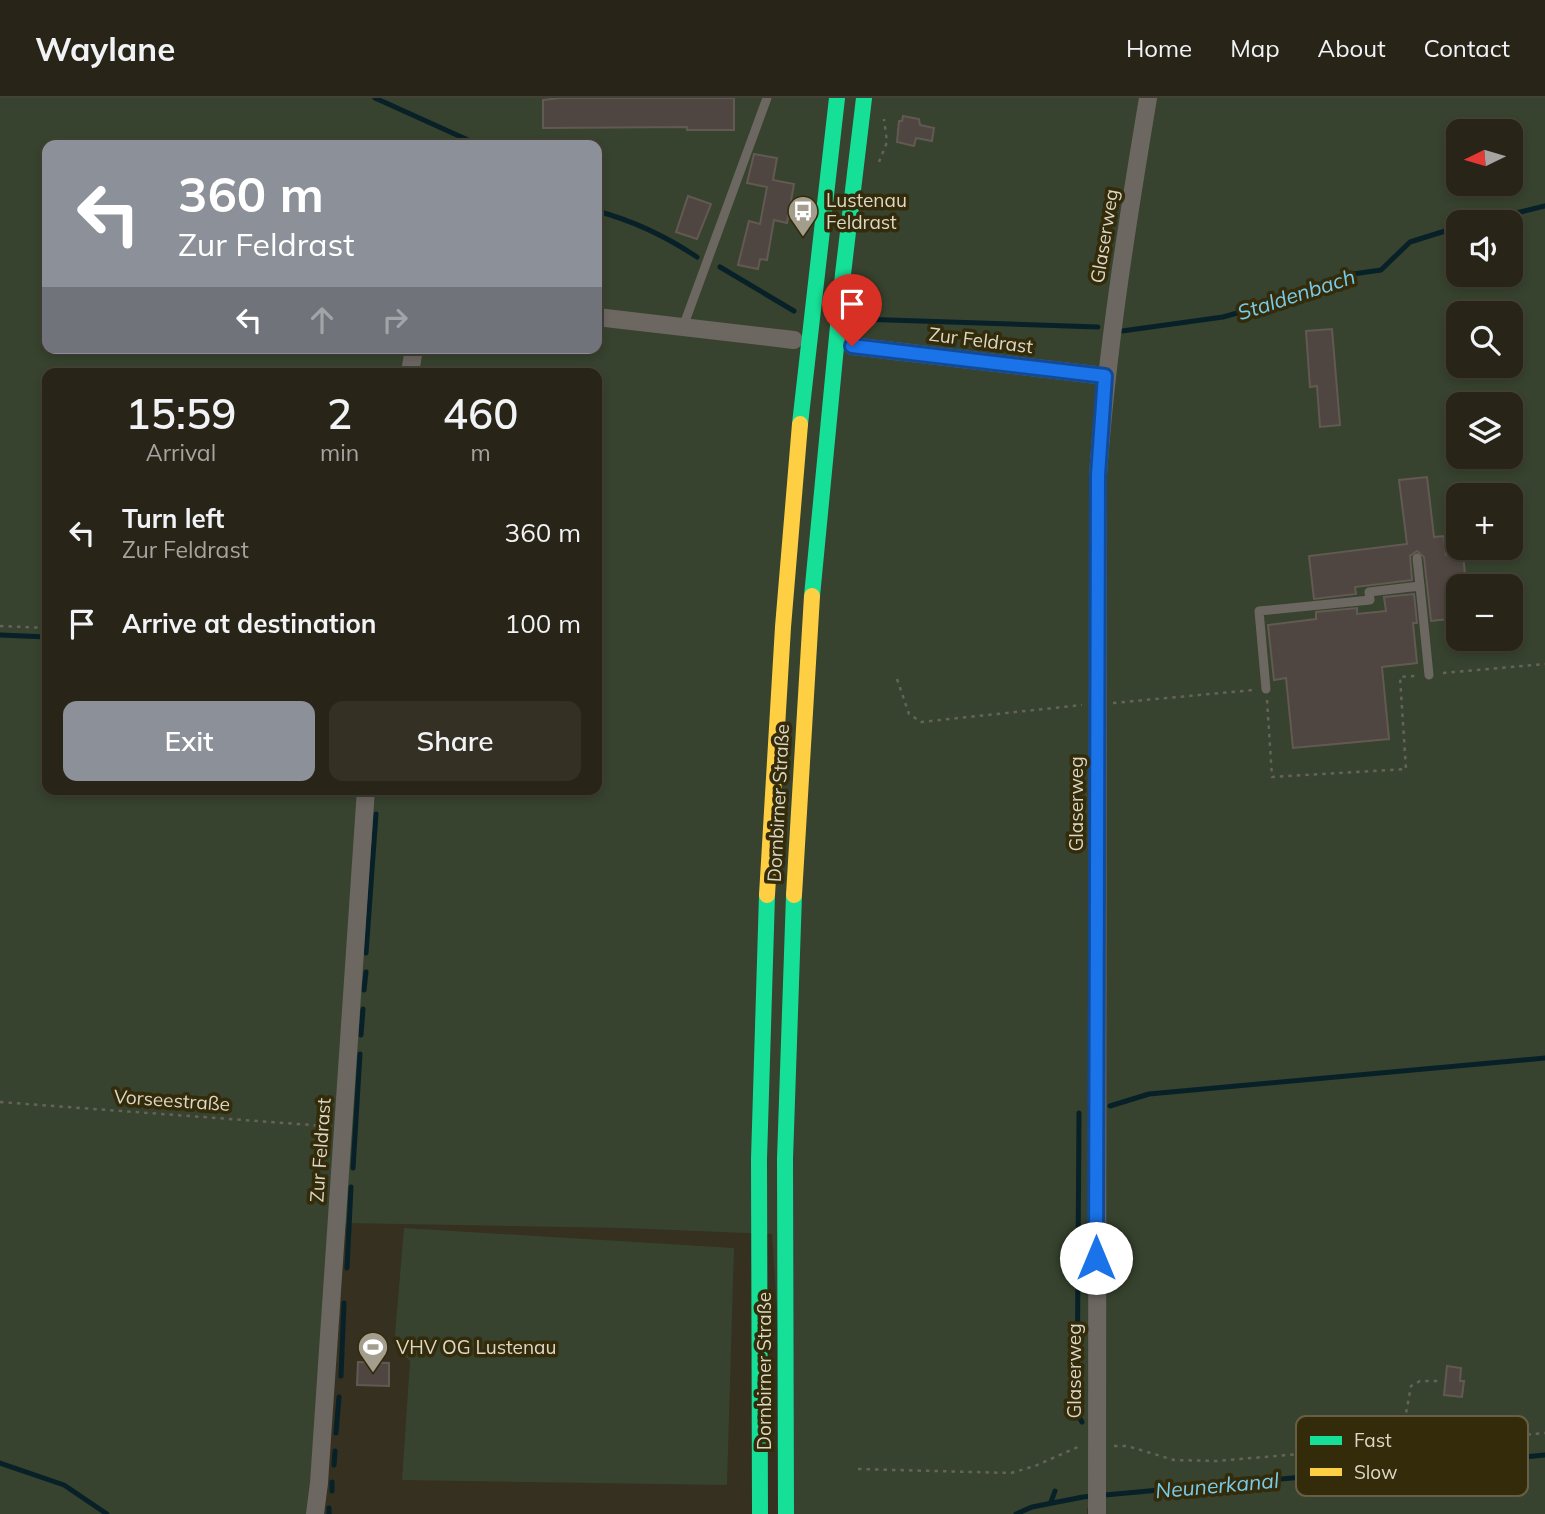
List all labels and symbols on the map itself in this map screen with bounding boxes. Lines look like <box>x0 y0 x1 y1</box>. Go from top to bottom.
north arrow <box>1446 119 1522 196</box>
street label: Glaserweg <box>1085 187 1123 285</box>
place label: Lustenau Feldrast <box>826 188 907 234</box>
bus stop icon: Lustenau Feldrast <box>786 194 820 238</box>
water label: Staldenbach <box>1234 263 1358 325</box>
pin <box>822 274 882 346</box>
street label: Zur Feldrast <box>928 322 1035 358</box>
street label: Dornbirner Straße <box>762 723 794 883</box>
street label: Glaserweg <box>1064 756 1088 852</box>
street label: Vorseestraße <box>113 1084 231 1116</box>
street label: Zur Feldrast <box>304 1097 336 1203</box>
position arrow <box>1059 1221 1133 1295</box>
street label: Dornbirner Straße <box>752 1292 776 1450</box>
street label: Glaserweg <box>1062 1323 1086 1419</box>
sports icon: VHV OG Lustenau <box>356 1330 390 1374</box>
place label: VHV OG Lustenau <box>396 1335 556 1359</box>
legend <box>1296 1416 1528 1496</box>
text: Fast <box>1354 1428 1392 1452</box>
text: Slow <box>1354 1460 1398 1484</box>
water label: Neunerkanal <box>1154 1467 1280 1503</box>

